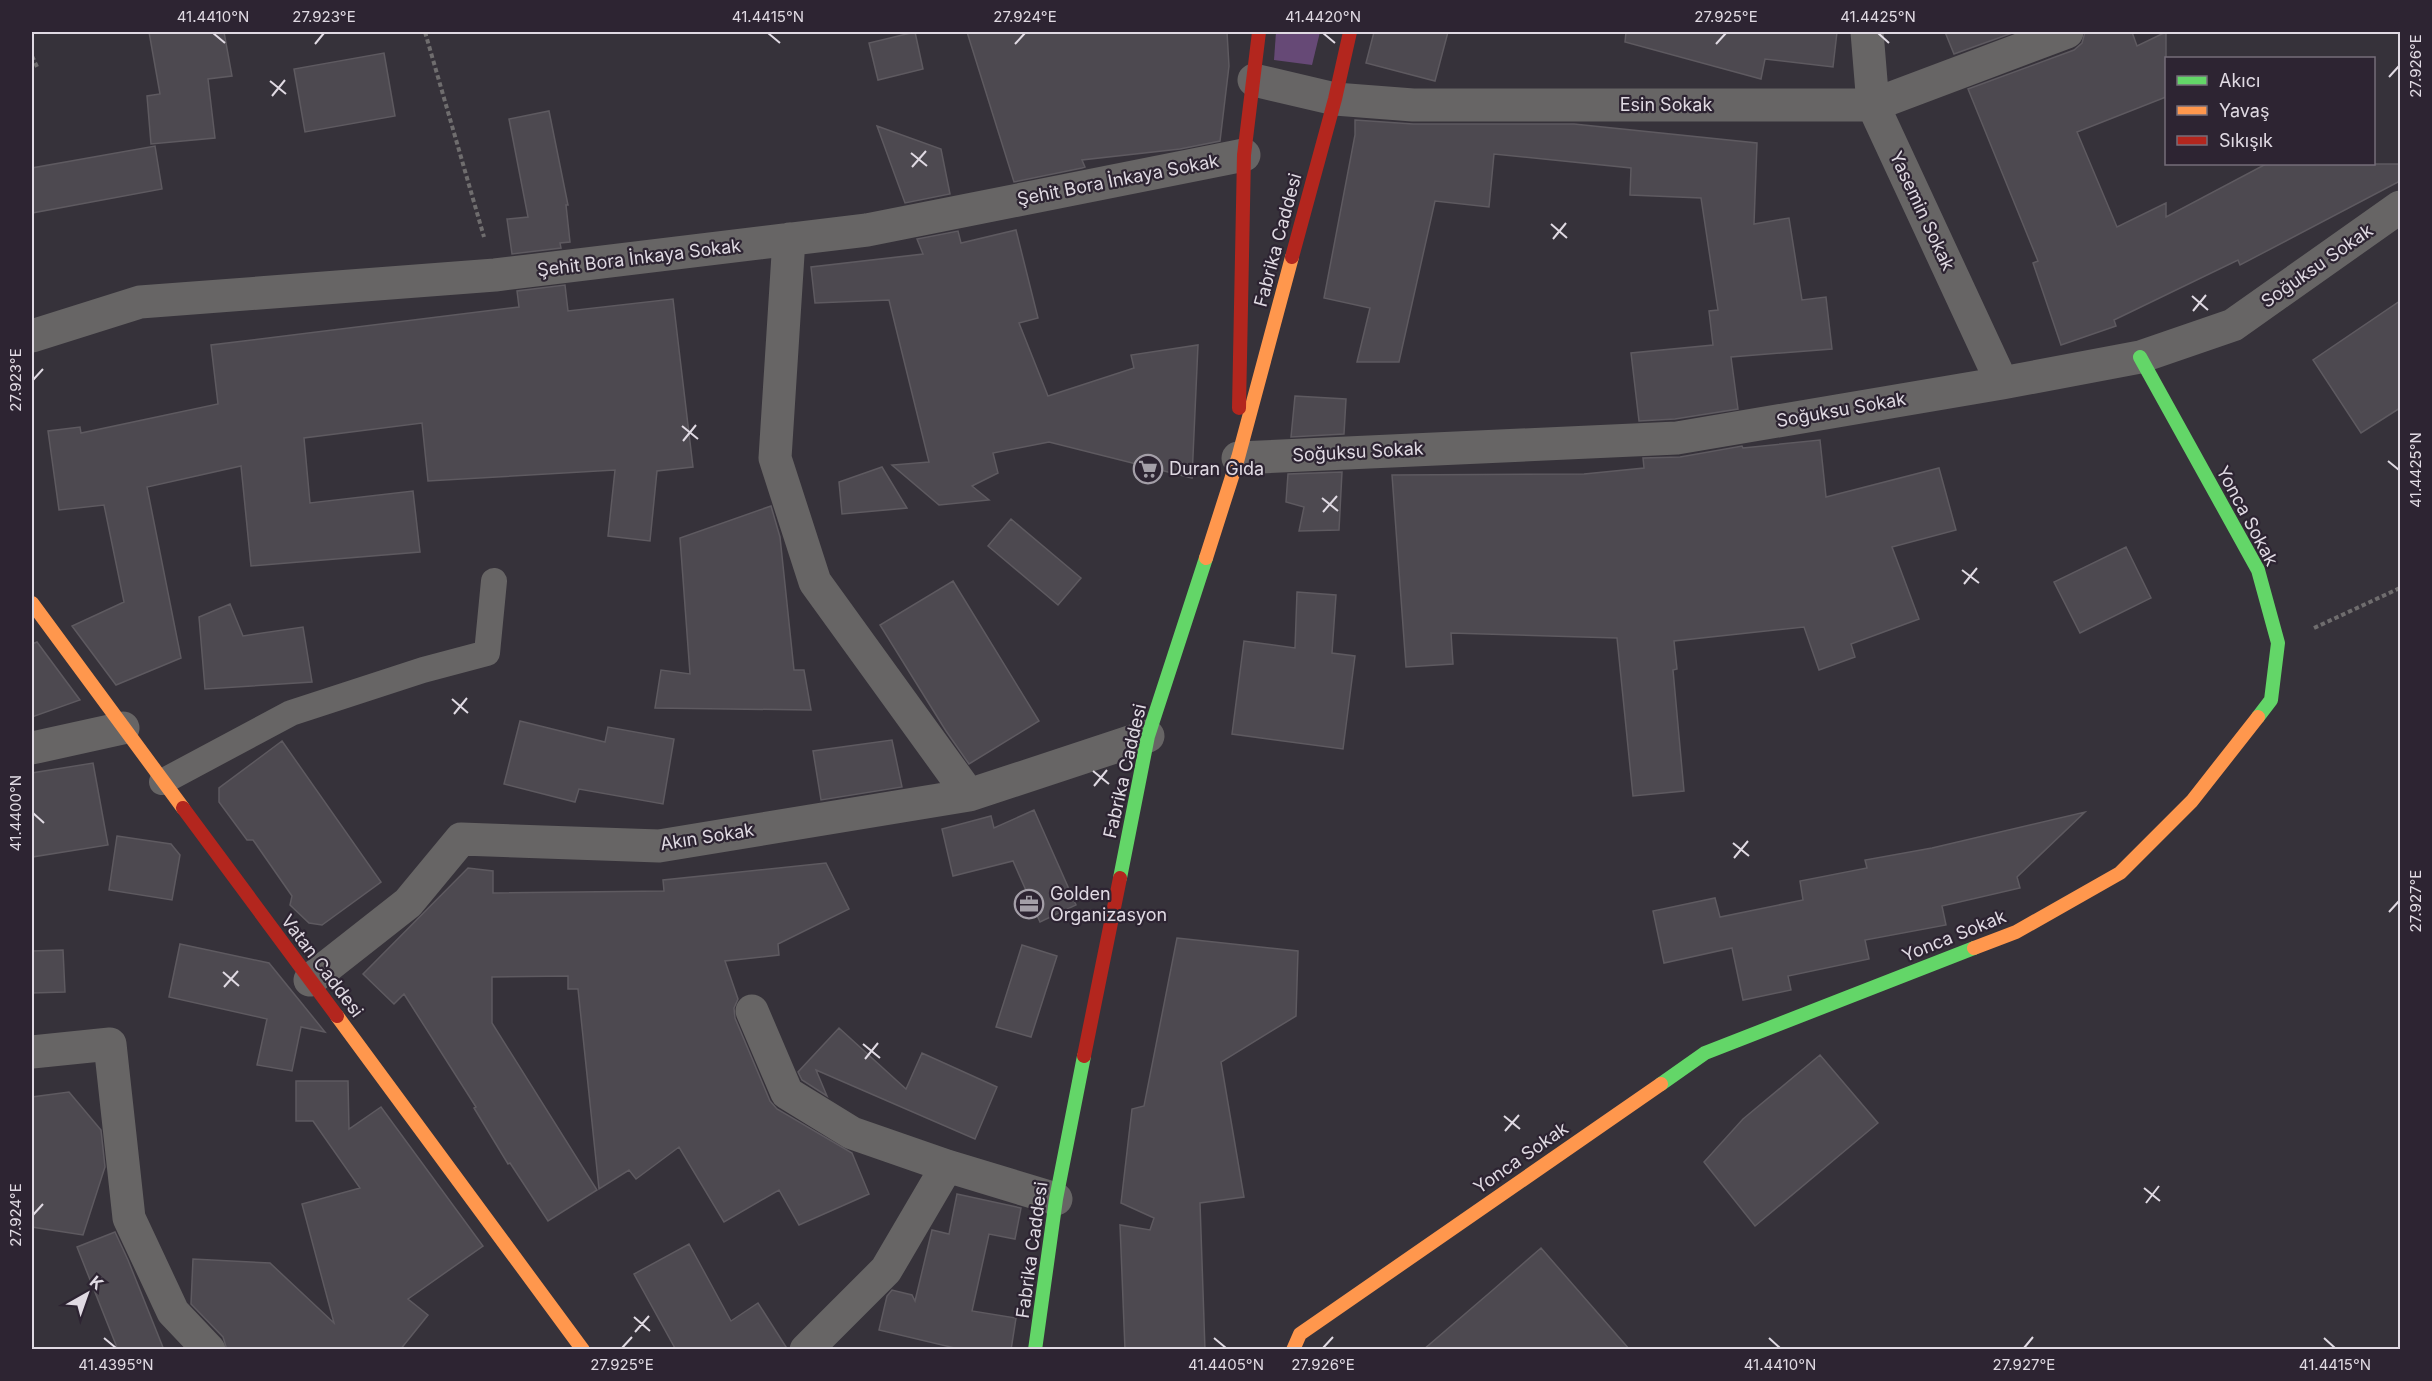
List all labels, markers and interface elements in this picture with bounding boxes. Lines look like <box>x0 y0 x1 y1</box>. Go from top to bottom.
text: 41.4410°N <box>177 7 249 26</box>
text: 27.923°E <box>292 7 356 26</box>
text: 41.4415°N <box>732 7 804 26</box>
text: 27.924°E <box>993 7 1057 26</box>
text: 41.4420°N <box>1285 7 1361 26</box>
text: 27.925°E <box>1694 7 1758 26</box>
text: 41.4425°N <box>1840 7 1916 26</box>
text: 27.926°E <box>2406 34 2425 98</box>
legend <box>2165 57 2375 165</box>
text: Akıcı <box>2219 70 2260 91</box>
street label: Esin Sokak <box>1620 94 1712 115</box>
text: Yavaş <box>2219 100 2269 121</box>
text: Sıkışık <box>2219 130 2273 151</box>
street label: Yasemin Sokak <box>1886 148 1959 274</box>
street label: Şehit Bora İnkaya Sokak <box>1015 149 1221 209</box>
street label: Fabrika Caddesi <box>1250 171 1305 309</box>
street label: Soğuksu Sokak <box>2257 219 2377 312</box>
street label: Şehit Bora İnkaya Sokak <box>536 234 742 280</box>
text: 27.923°E <box>6 348 25 412</box>
street label: Soğuksu Sokak <box>1774 388 1908 431</box>
text: 41.4425°N <box>2406 432 2425 508</box>
street label: Soğuksu Sokak <box>1292 438 1424 465</box>
supermarket icon: Duran Gıda <box>1132 453 1164 485</box>
place label: Duran Gıda <box>1169 458 1264 479</box>
street label: Yonca Sokak <box>2212 462 2283 569</box>
street label: Fabrika Caddesi <box>1099 702 1150 840</box>
text: 41.4400°N <box>6 775 25 851</box>
street label: Akın Sokak <box>659 819 755 854</box>
text: 27.927°E <box>2406 870 2425 932</box>
place label: Golden Organizasyon <box>1050 883 1167 925</box>
office icon: Golden Organizasyon <box>1013 888 1045 920</box>
street label: Yonca Sokak <box>1899 905 2009 966</box>
street label: Vatan Caddesi <box>277 910 368 1021</box>
street label: Yonca Sokak <box>1470 1117 1572 1198</box>
street label: Fabrika Caddesi <box>1012 1180 1051 1319</box>
text: 27.924°E <box>6 1183 25 1247</box>
north arrow <box>57 1264 117 1324</box>
text: K <box>86 1271 108 1294</box>
text: 41.4395°N <box>78 1355 154 1374</box>
text: 27.925°E <box>590 1355 654 1374</box>
text: 41.4405°N <box>1188 1355 1264 1374</box>
text: 27.926°E <box>1291 1355 1355 1374</box>
text: 41.4410°N <box>1744 1355 1816 1374</box>
text: 27.927°E <box>1993 1355 2055 1374</box>
text: 41.4415°N <box>2299 1355 2371 1374</box>

